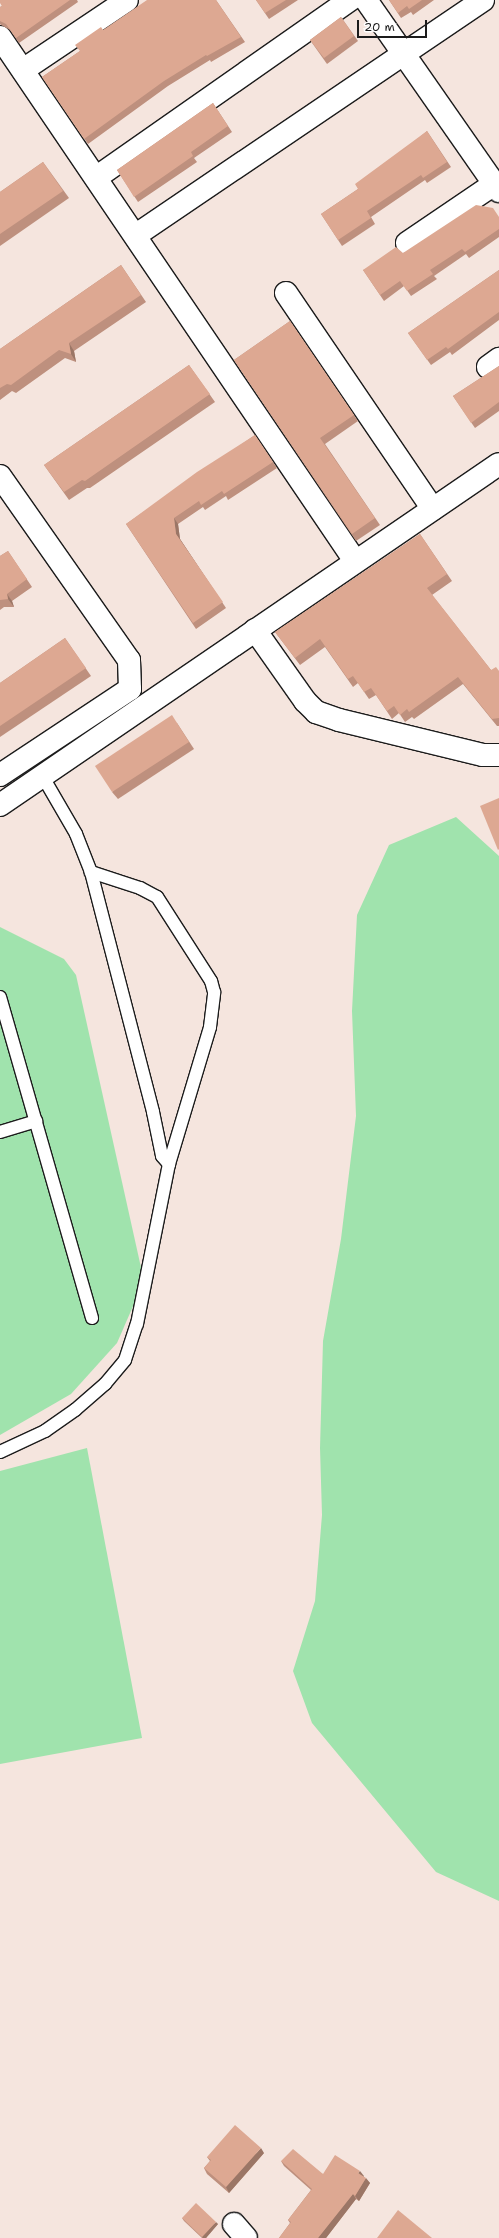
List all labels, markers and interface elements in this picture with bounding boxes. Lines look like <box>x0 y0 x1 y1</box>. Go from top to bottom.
scale bar <box>359 12 429 38</box>
text: 20 m <box>364 19 395 35</box>

